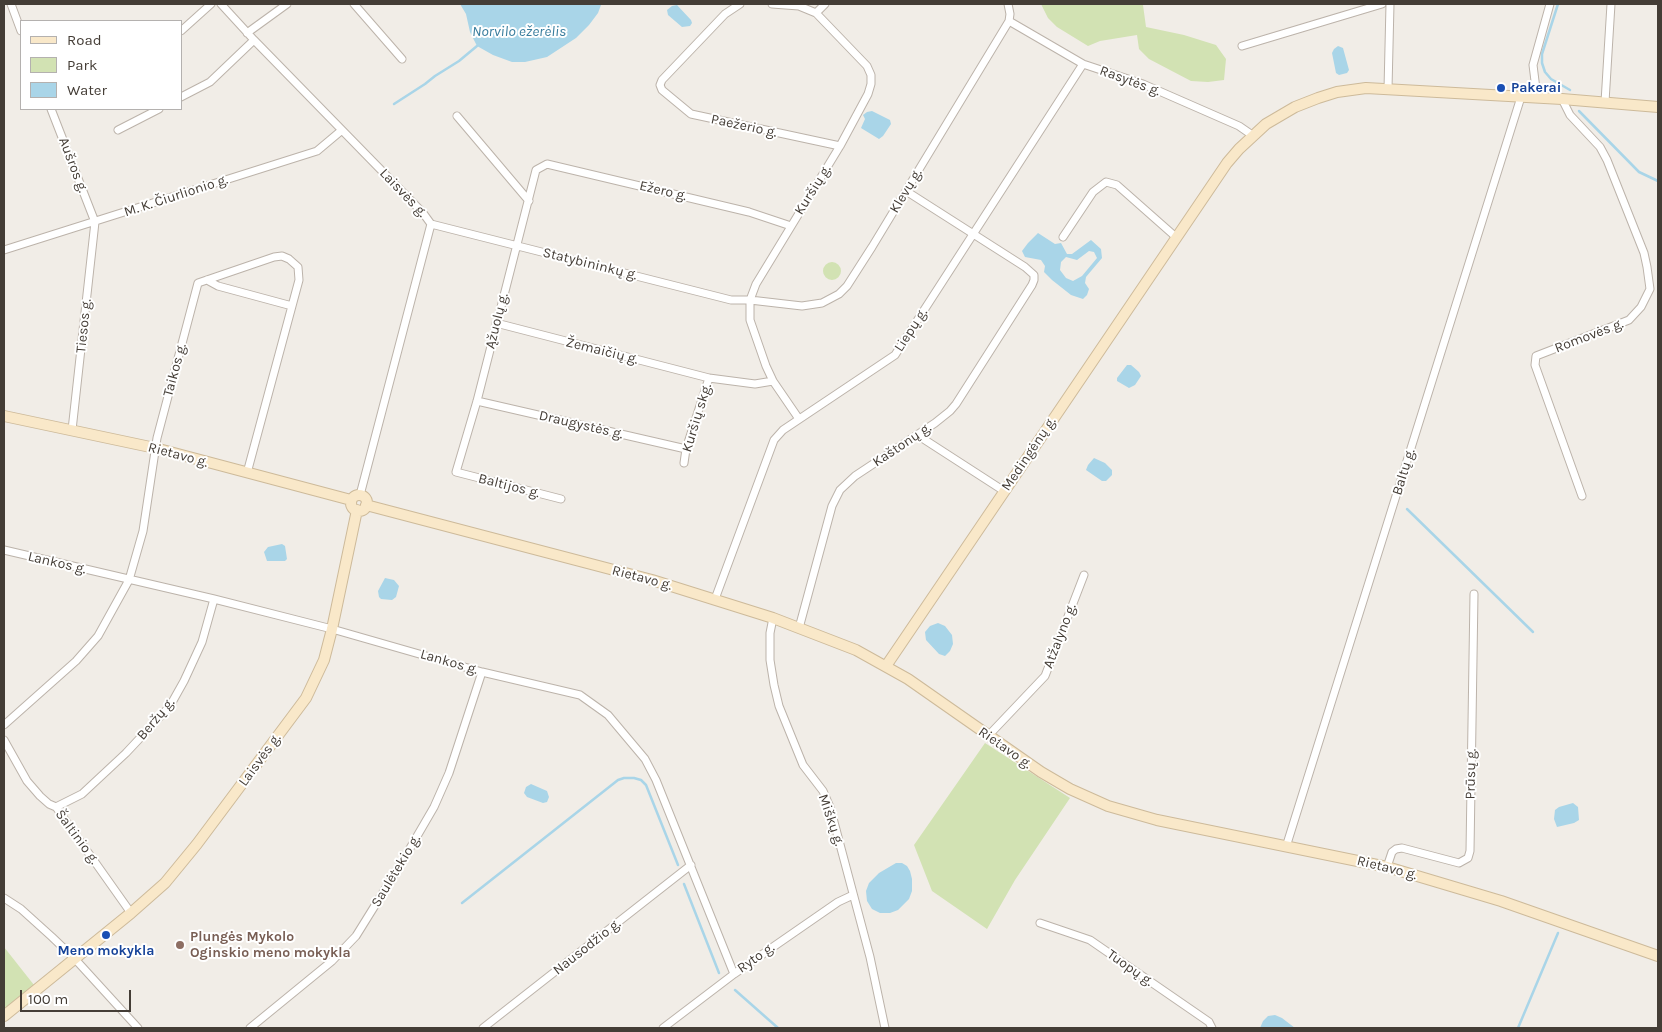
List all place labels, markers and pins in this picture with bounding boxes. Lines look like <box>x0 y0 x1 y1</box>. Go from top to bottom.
place label: Pakerai <box>1511 80 1561 96</box>
marker: Pakerai <box>1495 82 1507 94</box>
marker: Meno mokykla <box>100 929 112 941</box>
place label: Plungės Mykolo Oginskio meno mokykla <box>190 929 351 962</box>
marker: Plungės Mykolo Oginskio meno mokykla <box>174 939 186 951</box>
place label: Meno mokykla <box>57 943 155 959</box>

